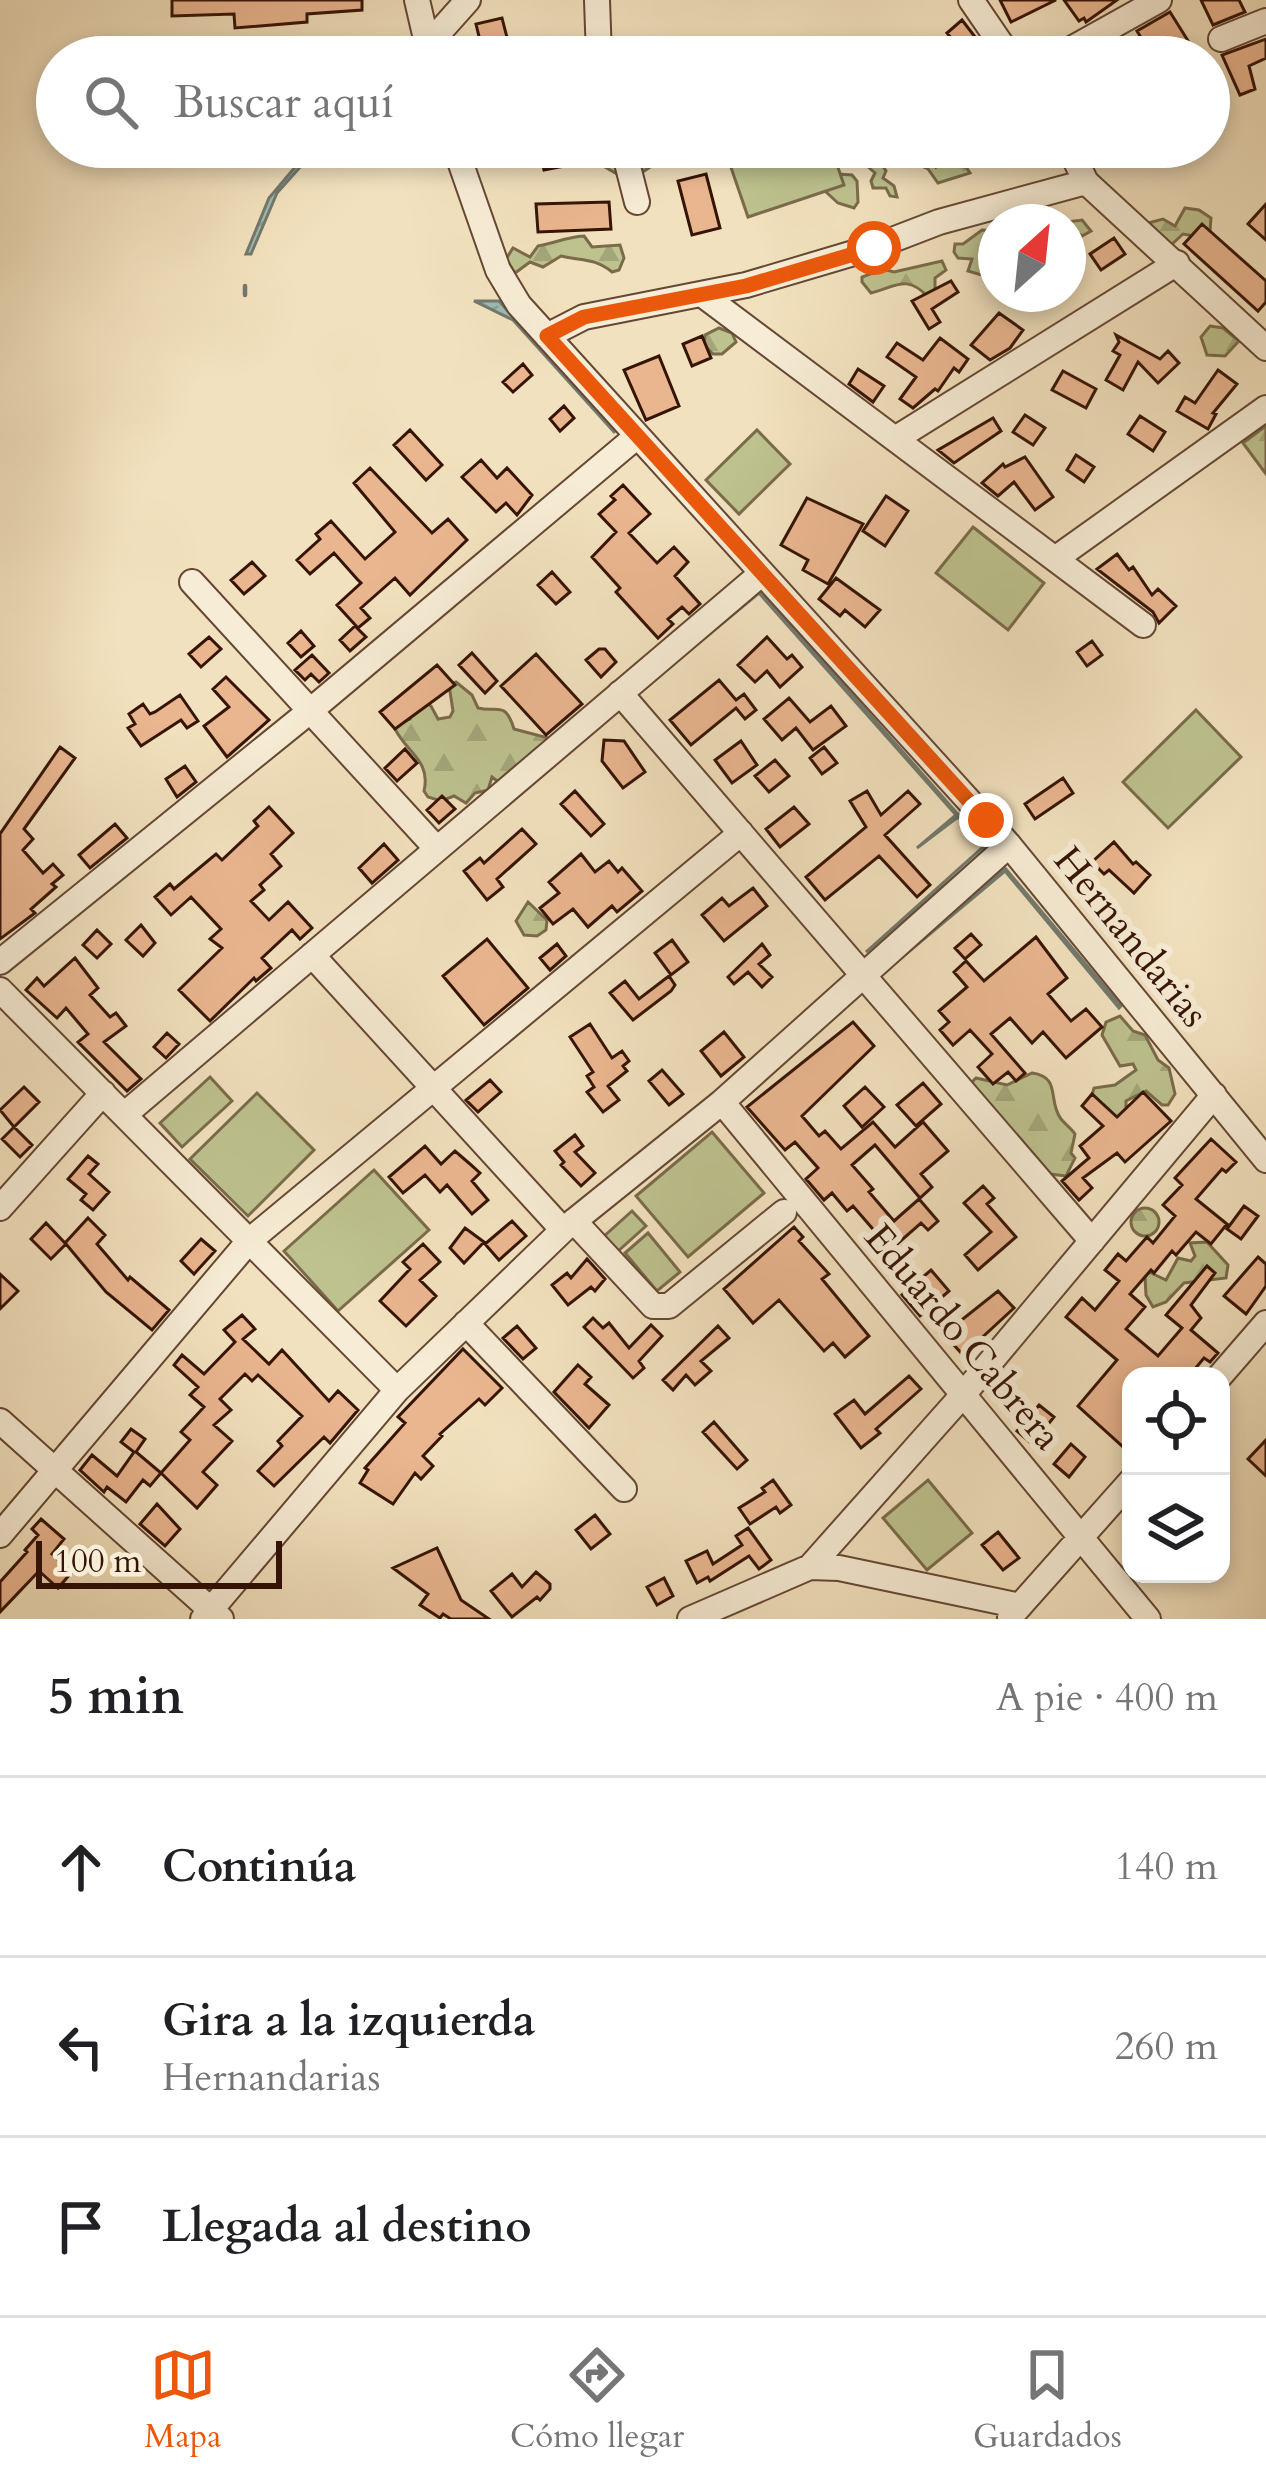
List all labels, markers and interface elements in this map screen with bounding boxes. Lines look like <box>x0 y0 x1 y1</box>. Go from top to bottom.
search box <box>36 36 1230 168</box>
icon: search <box>78 69 144 135</box>
text: Buscar aquí <box>174 72 394 133</box>
north arrow <box>978 204 1086 312</box>
route start <box>847 221 901 275</box>
route end <box>959 793 1013 847</box>
street label: Hernandarias <box>1042 835 1220 1039</box>
street label: Eduardo Cabrera <box>853 1213 1073 1461</box>
map controls <box>1122 1367 1230 1583</box>
button: locate <box>1122 1367 1230 1475</box>
button: layers <box>1122 1475 1230 1583</box>
scale bar <box>36 1535 282 1588</box>
text: 100 m <box>54 1539 141 1584</box>
text: 5 min <box>48 1662 184 1732</box>
text: A pie · 400 m <box>996 1671 1218 1724</box>
icon: ahead <box>48 1834 114 1900</box>
text: Continúa <box>162 1836 356 1897</box>
text: 140 m <box>1115 1840 1218 1893</box>
text: Gira a la izquierda <box>162 1990 535 2051</box>
icon: left <box>48 2014 114 2080</box>
text: 260 m <box>1115 2020 1218 2073</box>
text: Hernandarias <box>162 2051 380 2104</box>
icon: arrive <box>48 2194 114 2260</box>
text: Llegada al destino <box>162 2196 532 2257</box>
tab: Mapa <box>144 2342 221 2459</box>
tab: Cómo llegar <box>510 2342 684 2459</box>
tab: Guardados <box>973 2342 1122 2459</box>

